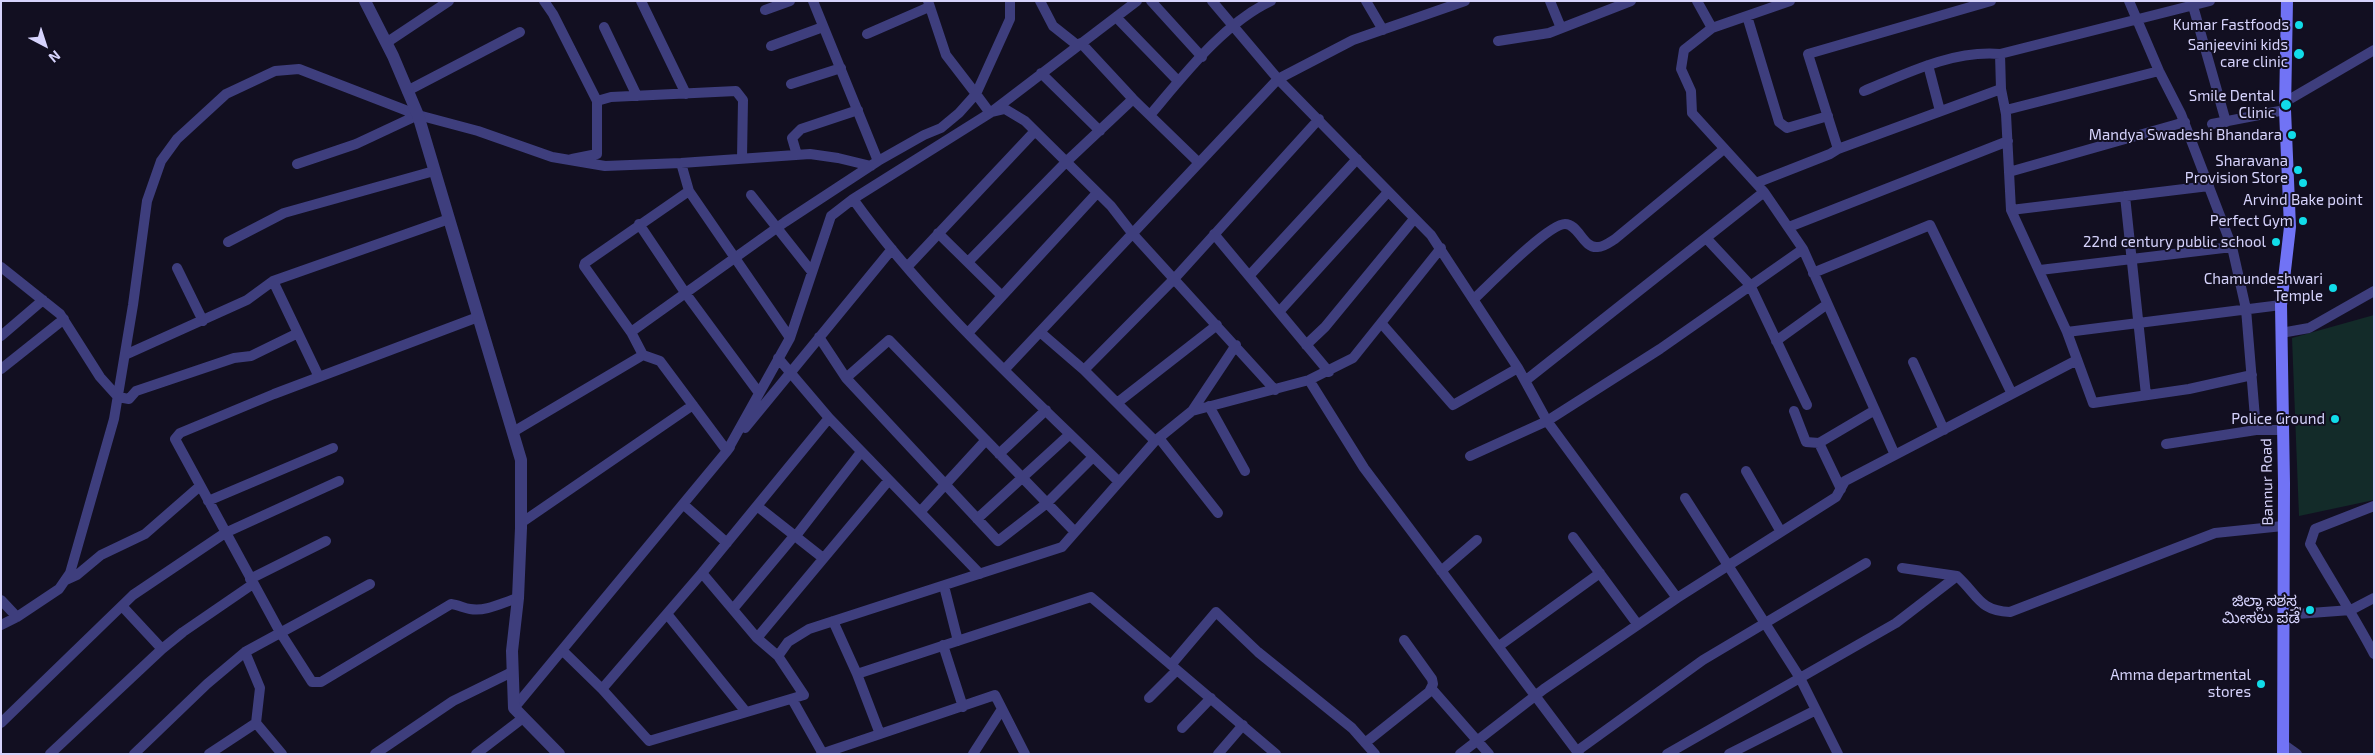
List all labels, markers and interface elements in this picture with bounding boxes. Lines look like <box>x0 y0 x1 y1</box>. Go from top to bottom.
place label: Kumar Fastfoods <box>2173 16 2289 34</box>
marker: Kumar Fastfoods <box>2293 19 2305 31</box>
north arrow <box>20 20 70 70</box>
place label: Sanjeevini kids care clinic <box>2188 36 2288 71</box>
text: N <box>46 47 64 67</box>
marker: Sanjeevini kids care clinic <box>2292 47 2306 61</box>
place label: Smile Dental Clinic <box>2189 87 2275 122</box>
marker: Smile Dental Clinic <box>2279 98 2293 112</box>
place label: Mandya Swadeshi Bhandara <box>2089 126 2282 144</box>
marker: Mandya Swadeshi Bhandara <box>2286 129 2298 141</box>
place label: Sharavana Provision Store <box>2185 152 2288 187</box>
marker: Sharavana Provision Store <box>2292 164 2304 176</box>
marker: Arvind Bake point <box>2297 177 2309 189</box>
place label: Arvind Bake point <box>2243 191 2363 209</box>
place label: Perfect Gym <box>2210 212 2293 230</box>
marker: Perfect Gym <box>2297 215 2309 227</box>
place label: 22nd century public school <box>2083 233 2266 251</box>
marker: 22nd century public school <box>2270 236 2282 248</box>
place label: Chamundeshwari Temple <box>2204 270 2323 305</box>
marker: Chamundeshwari Temple <box>2327 282 2339 294</box>
place label: Police Ground <box>2231 410 2325 428</box>
marker: Police Ground <box>2329 413 2341 425</box>
street label: Bannur Road <box>2257 438 2277 526</box>
place label: ಜಿಲ್ಲಾ ಸಶಸ್ತ್ರ ಮೀಸಲು ಪಡೆ <box>2222 592 2300 627</box>
marker: ಜಿಲ್ಲಾ ಸಶಸ್ತ್ರ ಮೀಸಲು ಪಡೆ <box>2304 604 2316 616</box>
place label: Amma departmental stores <box>2110 666 2251 701</box>
marker: Amma departmental stores <box>2255 678 2267 690</box>

